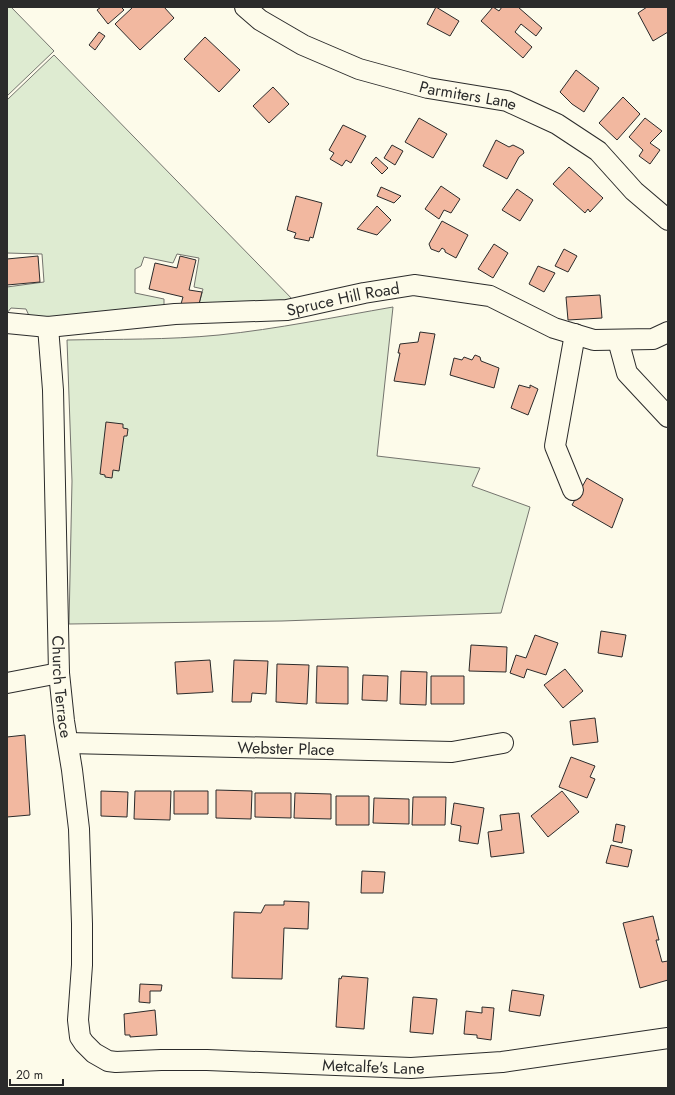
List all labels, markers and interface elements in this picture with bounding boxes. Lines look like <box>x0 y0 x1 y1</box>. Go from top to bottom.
street label: Parmiters Lane <box>417 75 521 116</box>
street label: Spruce Hill Road <box>284 276 401 321</box>
street label: Church Terrace <box>47 635 78 739</box>
street label: Webster Place <box>237 735 335 761</box>
street label: Metcalfe's Lane <box>322 1053 425 1080</box>
scale bar <box>10 1061 63 1087</box>
text: 20 m <box>16 1066 43 1084</box>

